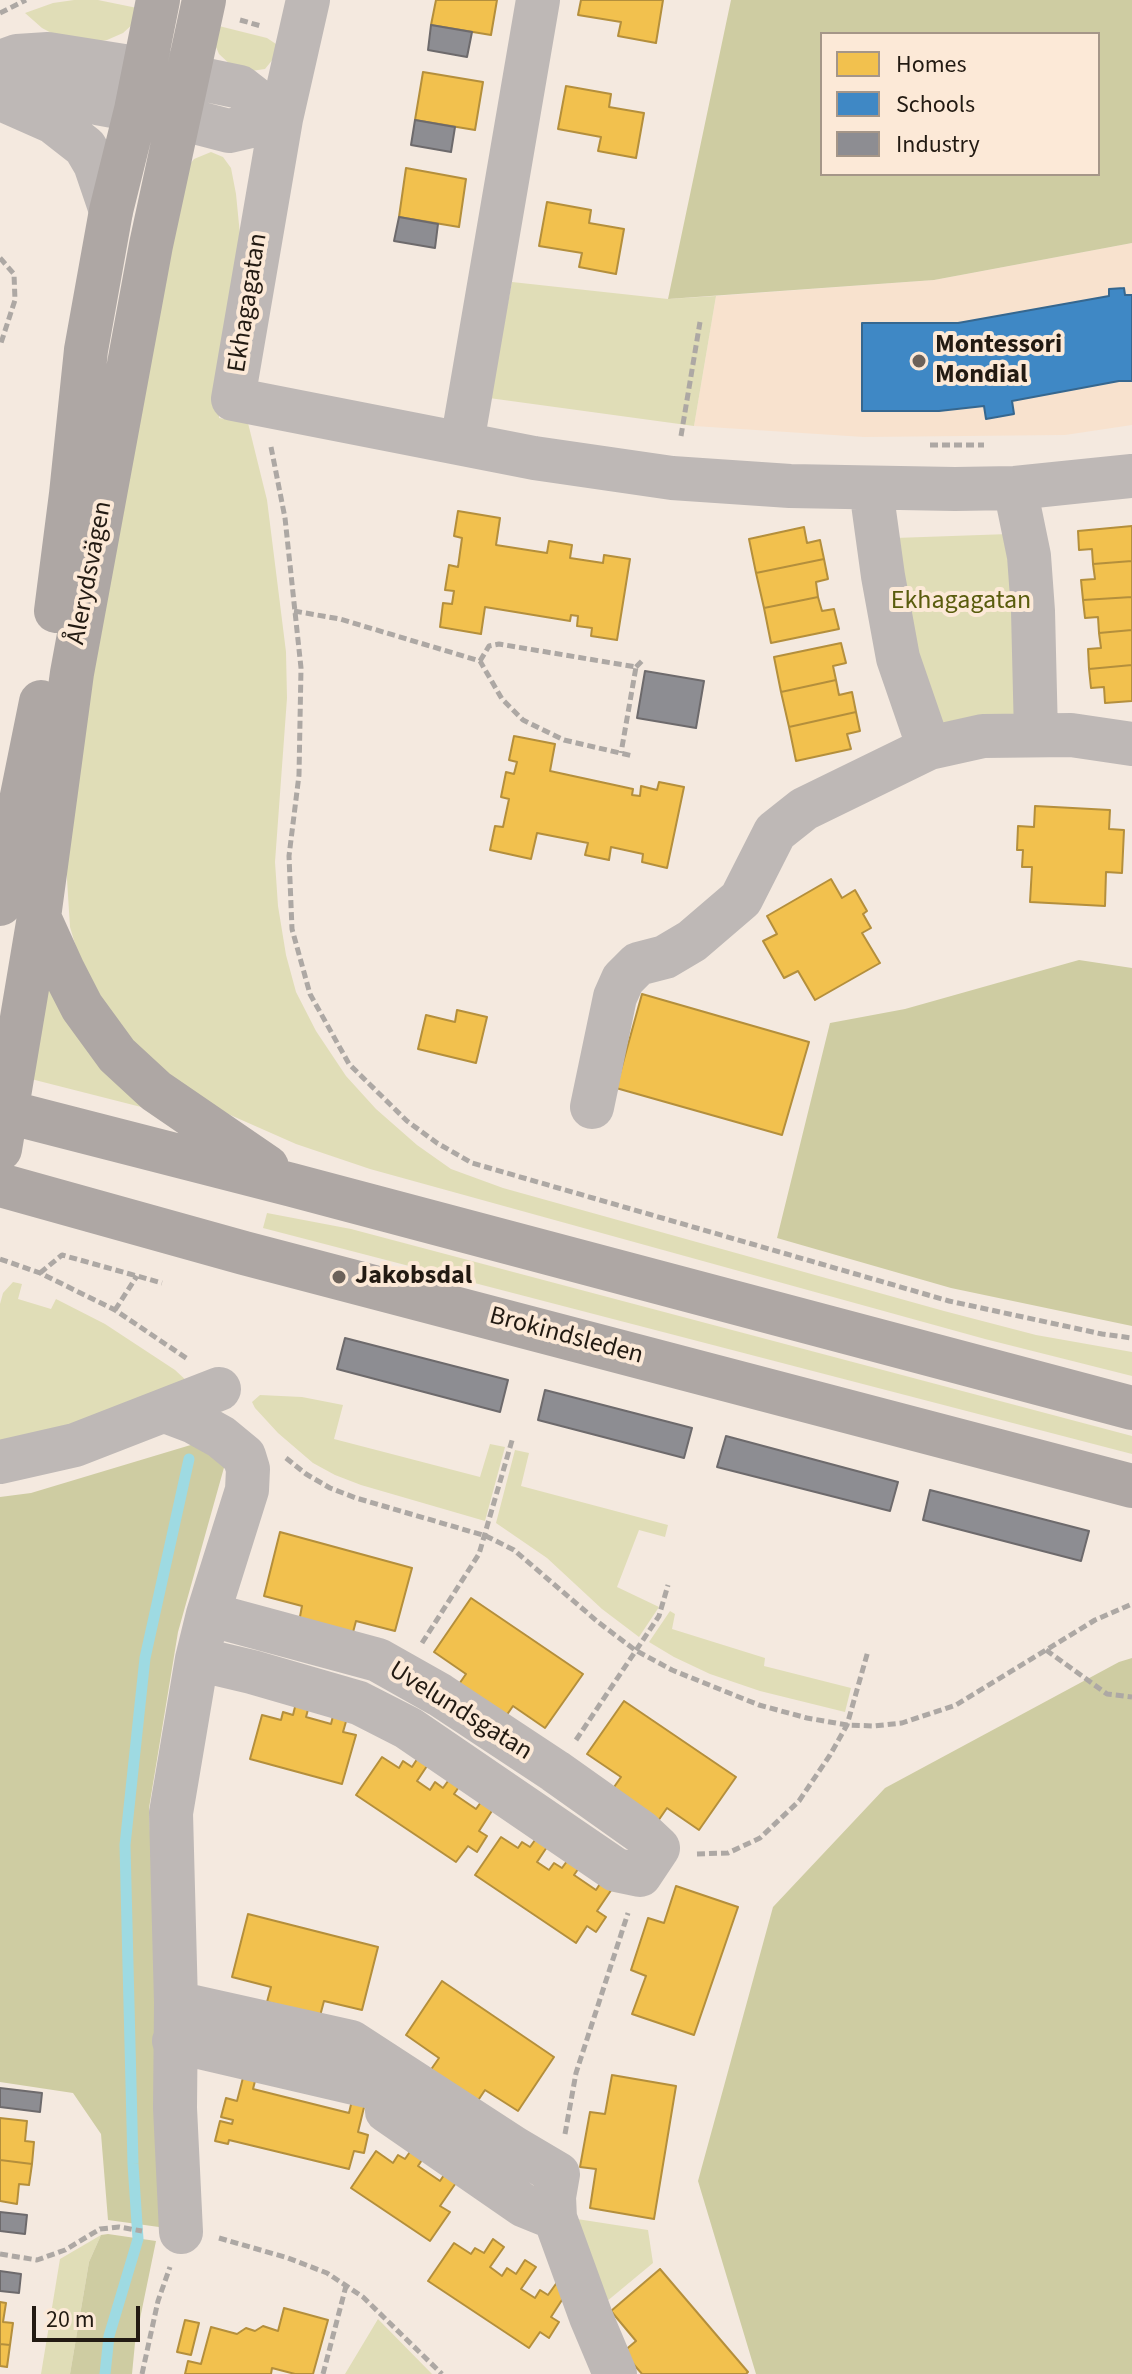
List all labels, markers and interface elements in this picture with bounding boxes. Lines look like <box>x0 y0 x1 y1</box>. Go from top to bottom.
legend <box>820 32 1100 176</box>
text: Homes <box>896 47 967 82</box>
text: Schools <box>896 87 975 122</box>
text: Industry <box>896 127 980 162</box>
street label: Ekhagagatan <box>223 231 275 375</box>
place label: Montessori Mondial <box>935 330 1062 392</box>
marker: Montessori Mondial <box>910 352 928 370</box>
street label: Ålerydsvägen <box>62 499 120 647</box>
park label: Ekhagagatan <box>891 586 1031 618</box>
place label: Jakobsdal <box>355 1261 472 1293</box>
marker: Jakobsdal <box>330 1268 348 1286</box>
street label: Brokindsleden <box>486 1301 646 1373</box>
street label: Uvelundsgatan <box>383 1656 537 1768</box>
scale bar <box>36 2290 144 2340</box>
text: 20 m <box>46 2302 95 2337</box>

